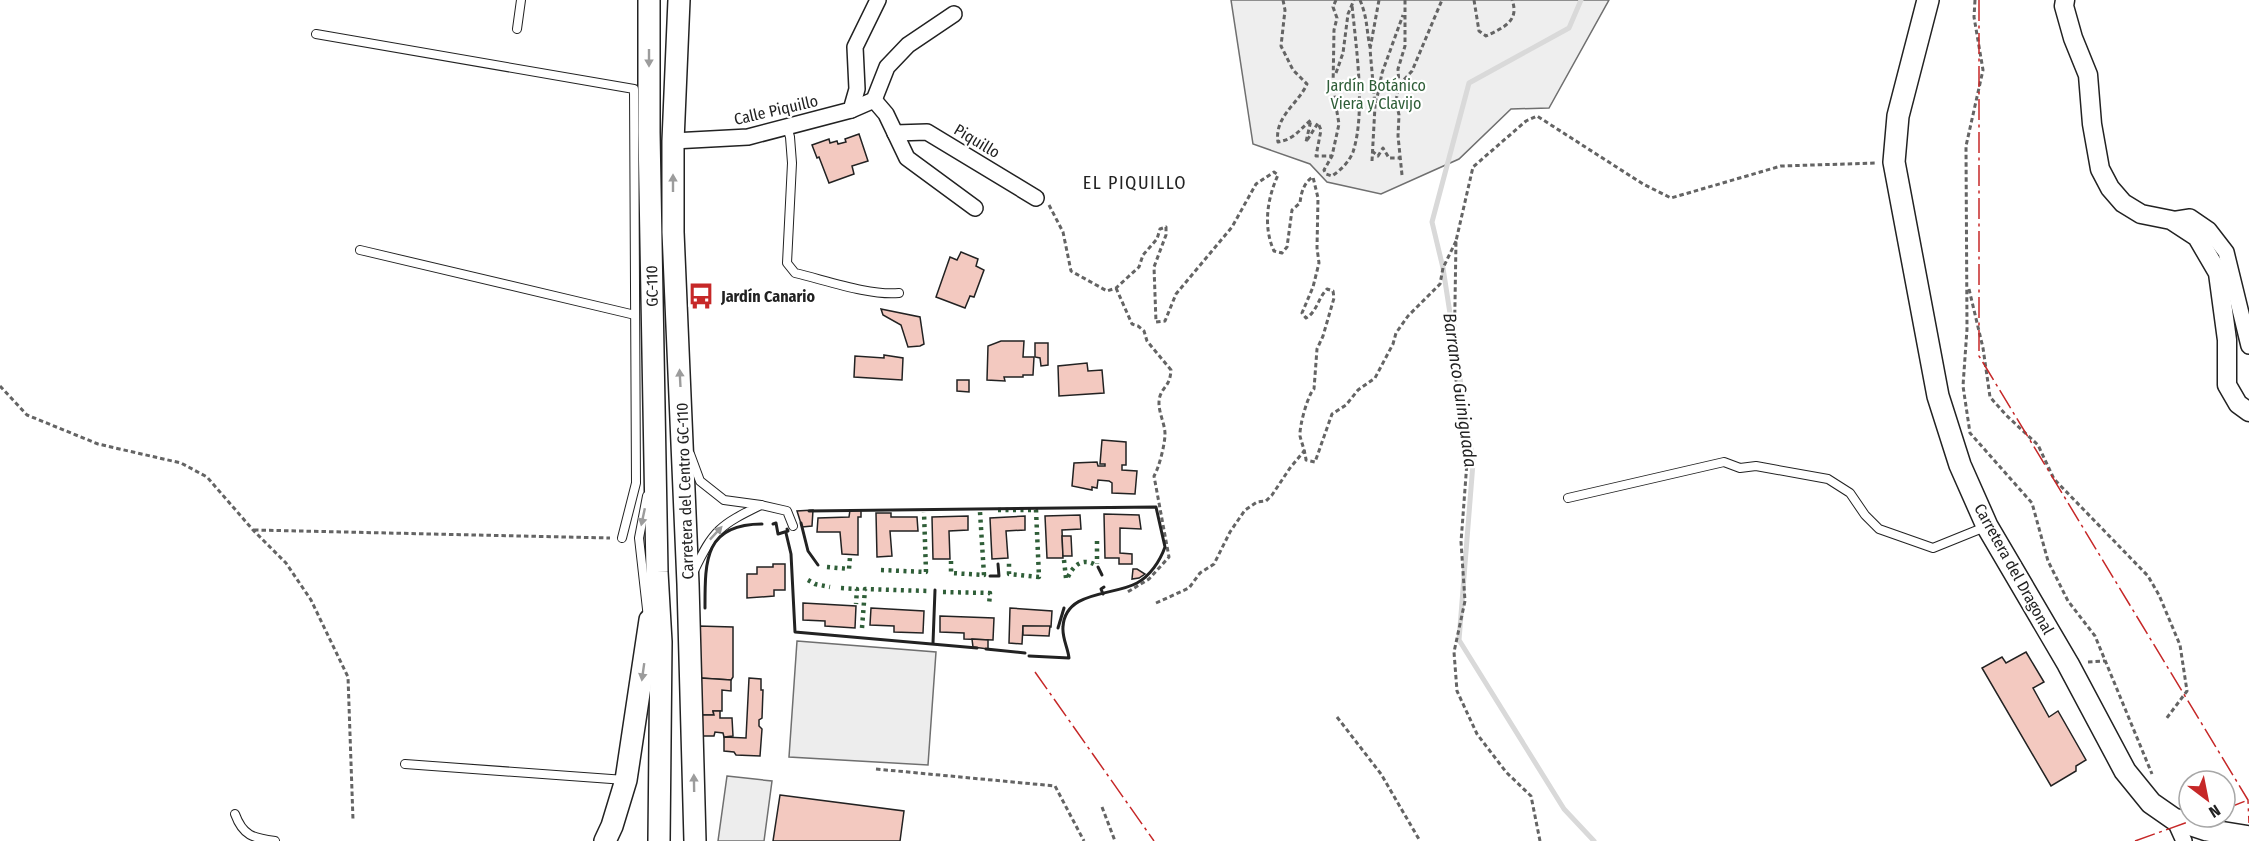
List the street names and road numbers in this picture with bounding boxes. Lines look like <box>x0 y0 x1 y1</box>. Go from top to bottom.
street label: Calle Piquillo <box>732 91 820 129</box>
street label: Piquillo <box>951 120 1003 162</box>
street label: GC-110 <box>642 265 662 307</box>
street label: Carretera del Centro GC-110 <box>672 402 698 580</box>
street label: Carretera del Dragonal <box>1970 500 2058 638</box>

